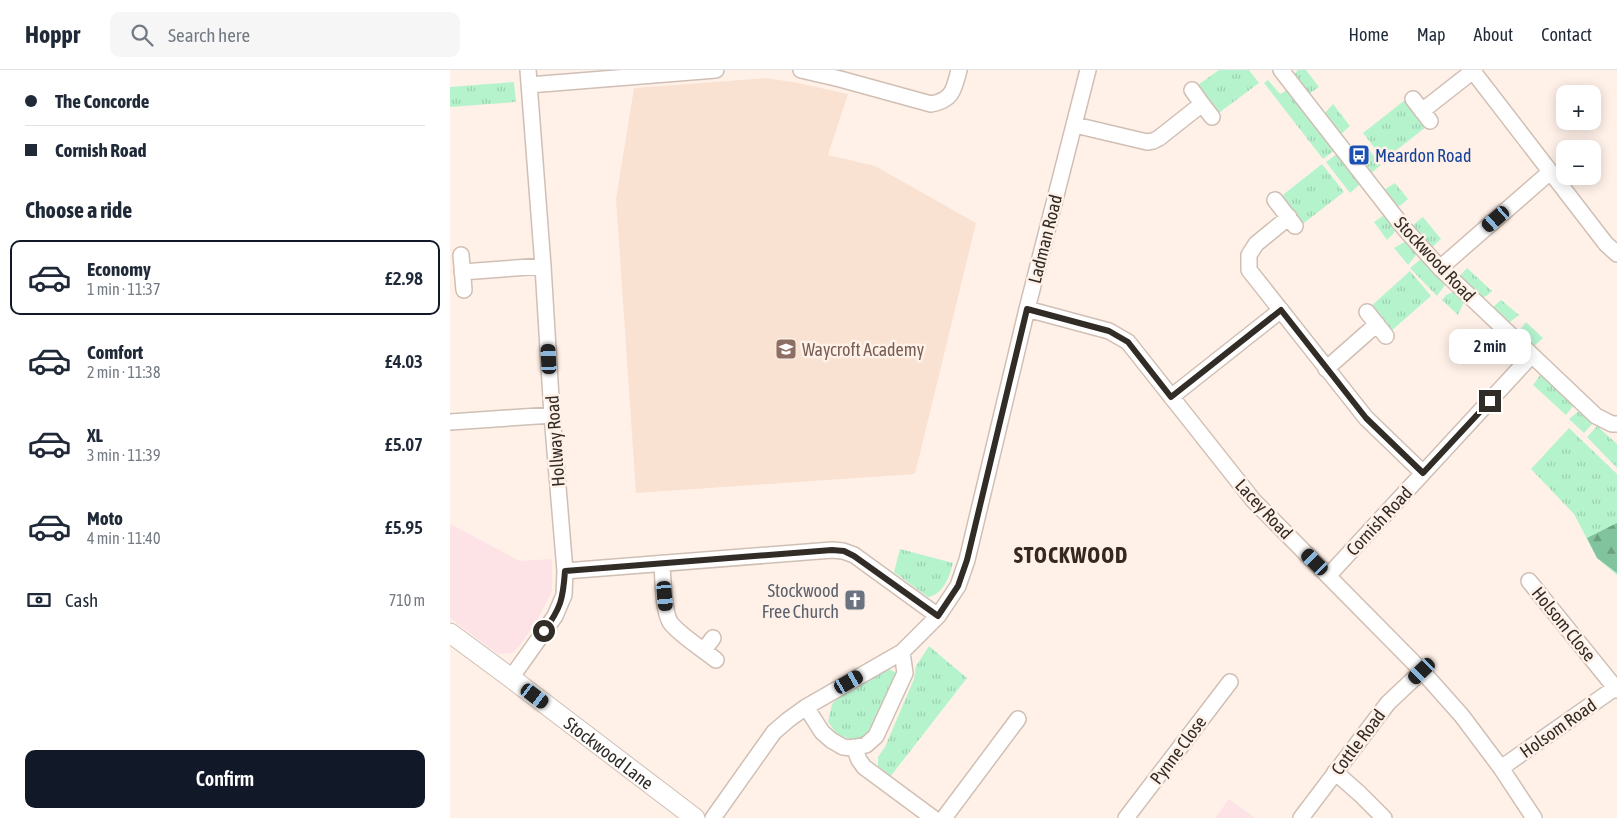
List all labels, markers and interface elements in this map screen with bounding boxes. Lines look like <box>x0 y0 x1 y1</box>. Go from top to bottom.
search box <box>110 12 460 57</box>
text: Hoppr <box>25 21 80 48</box>
icon: search <box>128 21 156 49</box>
text: Search here <box>168 24 250 46</box>
text: Home <box>1349 24 1389 45</box>
text: Map <box>1417 24 1446 45</box>
text: About <box>1474 24 1513 45</box>
text: Contact <box>1541 24 1592 45</box>
map controls <box>1556 85 1601 185</box>
button: + <box>1556 85 1601 130</box>
text: The Concorde <box>55 90 149 112</box>
text: Cornish Road <box>55 139 146 161</box>
button: − <box>1556 140 1601 185</box>
bus stop icon: Meardon Road <box>1347 143 1371 167</box>
place label: Meardon Road <box>1375 145 1471 166</box>
street label: Ladman Road <box>1024 192 1066 286</box>
text: Choose a ride <box>25 197 132 223</box>
car <box>1479 203 1512 235</box>
street label: Stockwood Road <box>1390 212 1480 306</box>
icon: car <box>27 255 72 300</box>
text: Economy <box>87 258 151 280</box>
text: £2.98 <box>385 267 423 289</box>
text: 1 min · 11:37 <box>87 280 160 298</box>
callout: 2 min <box>1449 328 1531 364</box>
school or university icon: Waycroft Academy <box>774 337 798 361</box>
text: 2 min <box>1474 337 1506 355</box>
icon: car <box>27 338 72 383</box>
place label: Waycroft Academy <box>802 339 924 360</box>
text: Comfort <box>87 341 143 363</box>
car <box>540 344 557 374</box>
text: £4.03 <box>385 350 423 372</box>
text: 2 min · 11:38 <box>87 363 160 381</box>
route end <box>1479 390 1501 412</box>
street label: Hollway Road <box>541 395 569 487</box>
icon: car <box>27 421 72 466</box>
text: XL <box>87 424 103 446</box>
text: £5.07 <box>385 433 423 455</box>
text: 3 min · 11:39 <box>87 446 160 464</box>
street label: Lacey Road <box>1231 475 1297 543</box>
street label: Cornish Road <box>1342 482 1416 560</box>
icon: car <box>27 504 72 549</box>
text: Moto <box>87 507 123 529</box>
text: £5.95 <box>385 516 423 538</box>
text: 4 min · 11:40 <box>87 529 160 547</box>
district label: STOCKWOOD <box>1014 542 1128 568</box>
car <box>1299 546 1330 578</box>
car <box>656 580 673 612</box>
place label: Stockwood Free Church <box>762 580 839 622</box>
street label: Holsom Close <box>1528 583 1600 665</box>
icon: cash <box>25 586 53 614</box>
church icon: Stockwood Free Church <box>843 588 867 612</box>
text: Cash <box>65 589 98 611</box>
text: 710 m <box>389 591 425 609</box>
route start <box>533 620 555 642</box>
car <box>1406 655 1438 687</box>
car <box>832 668 865 696</box>
car <box>518 681 551 711</box>
street label: Holsom Road <box>1516 694 1600 762</box>
street label: Cottle Road <box>1327 705 1389 779</box>
street label: Stockwood Lane <box>560 712 658 793</box>
street label: Pynne Close <box>1146 712 1210 788</box>
button: Confirm <box>25 750 425 808</box>

